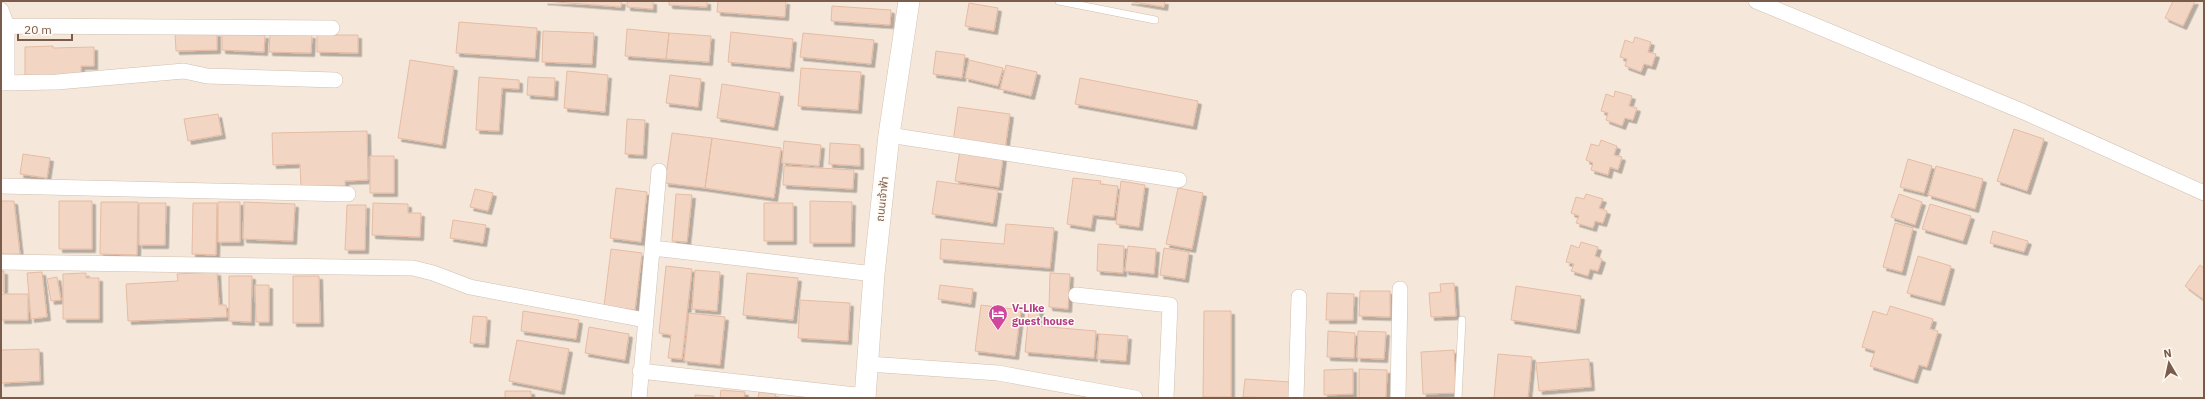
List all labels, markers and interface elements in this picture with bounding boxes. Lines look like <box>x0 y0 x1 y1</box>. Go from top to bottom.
scale bar <box>18 16 72 42</box>
text: 20 m <box>24 22 52 37</box>
street label: ถนนเจ้าฟ้า <box>873 176 891 222</box>
place label: V-Like guest house <box>1012 301 1074 328</box>
hotel icon: V-Like guest house <box>987 303 1009 331</box>
north arrow <box>2149 343 2189 383</box>
text: N <box>2162 346 2172 361</box>

